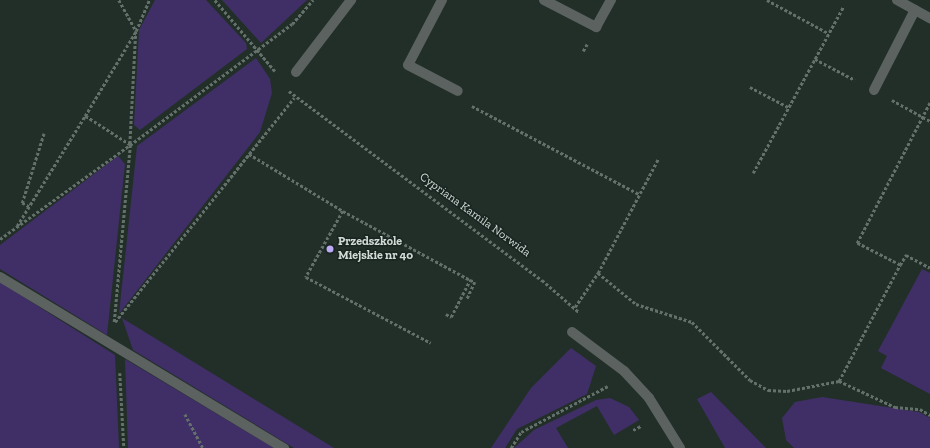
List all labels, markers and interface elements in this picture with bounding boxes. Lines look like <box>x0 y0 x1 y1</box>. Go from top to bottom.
street label: Cypriana Kamila Norwida <box>417 170 533 260</box>
place label: Przedszkole Miejskie nr 40 <box>338 235 413 263</box>
marker: Przedszkole Miejskie nr 40 <box>325 244 335 254</box>

